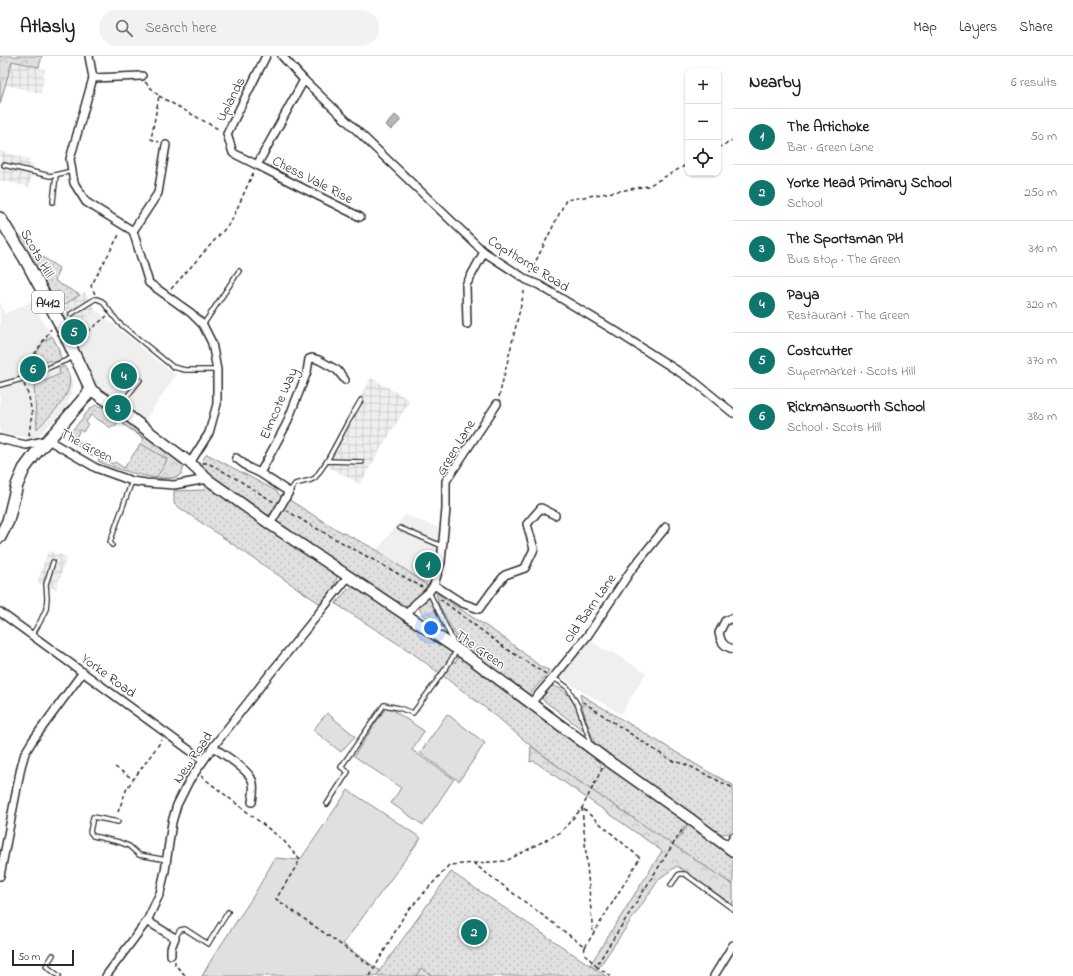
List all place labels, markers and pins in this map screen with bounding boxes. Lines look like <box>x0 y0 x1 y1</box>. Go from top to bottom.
pin: 5 <box>61 317 87 347</box>
pin: 6 <box>20 354 46 384</box>
pin: 4 <box>111 361 137 391</box>
pin: 3 <box>105 393 131 423</box>
pin: 1 <box>415 550 441 580</box>
pin: 2 <box>461 917 487 947</box>

